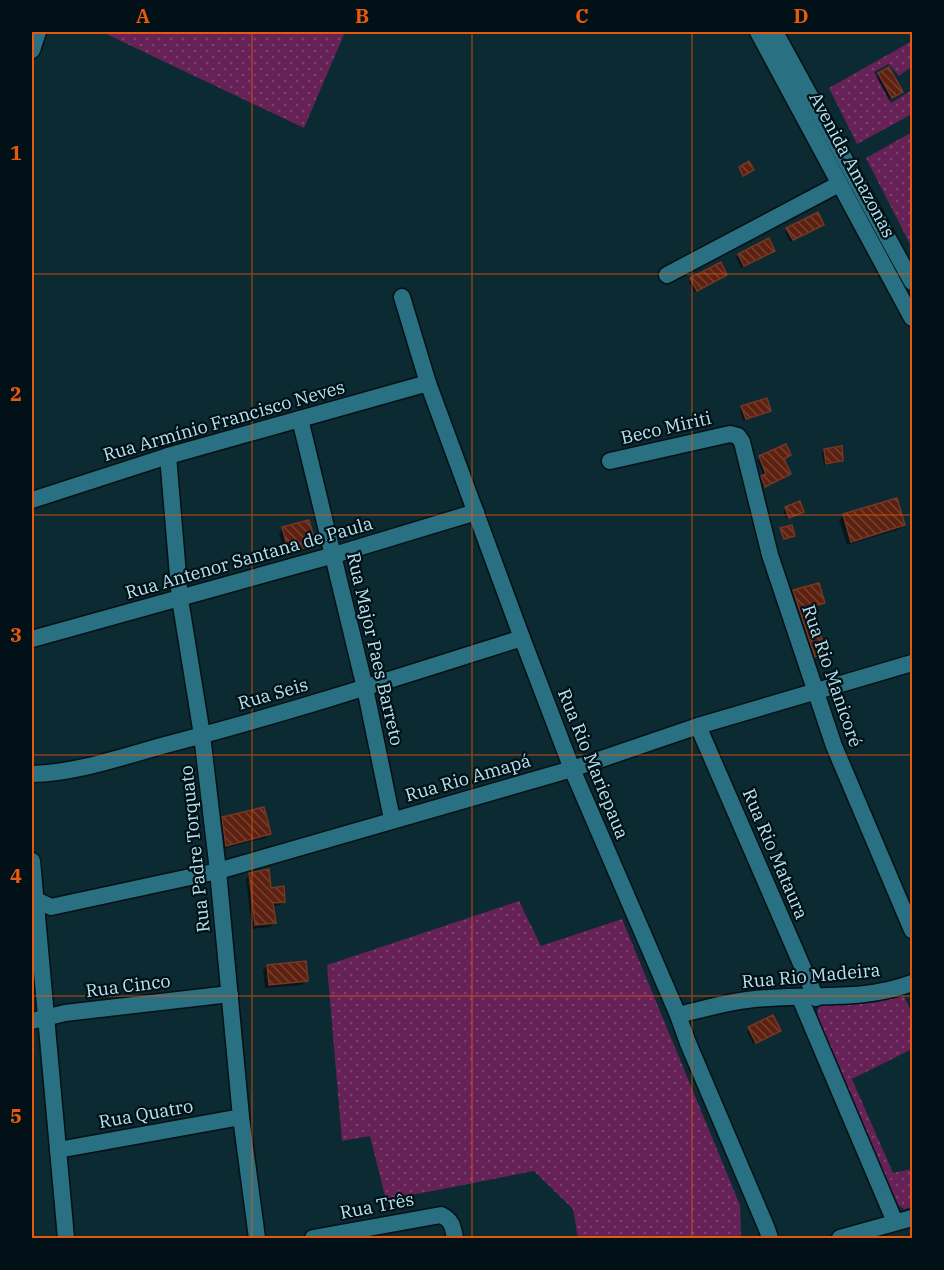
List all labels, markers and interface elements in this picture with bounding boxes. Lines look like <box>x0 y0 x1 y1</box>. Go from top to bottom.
text: A <box>136 2 150 29</box>
text: B <box>355 2 369 29</box>
text: C <box>575 2 589 29</box>
text: D <box>793 2 809 29</box>
street label: Avenida Amazonas <box>804 88 901 242</box>
text: 1 <box>10 139 22 166</box>
street label: Rua Armínio Francisco Neves <box>100 375 347 466</box>
text: 2 <box>10 380 22 407</box>
street label: Beco Miriti <box>618 406 714 449</box>
street label: Rua Antenor Santana de Paula <box>123 511 375 604</box>
street label: Rua Major Paes Barreto <box>342 550 409 748</box>
street label: Rua Rio Manicoré <box>797 602 868 750</box>
text: 3 <box>10 621 22 648</box>
street label: Rua Seis <box>235 673 311 714</box>
street label: Rua Rio Mariepaua <box>553 685 634 842</box>
street label: Rua Rio Amapá <box>402 749 533 806</box>
street label: Rua Padre Torquato <box>174 764 215 934</box>
street label: Rua Rio Mataura <box>738 785 813 923</box>
text: 4 <box>10 862 22 889</box>
street label: Rua Rio Madeira <box>741 958 881 993</box>
street label: Rua Cinco <box>84 969 172 1002</box>
street label: Rua Quatro <box>97 1094 195 1133</box>
text: 5 <box>10 1102 22 1129</box>
street label: Rua Três <box>338 1187 416 1224</box>

